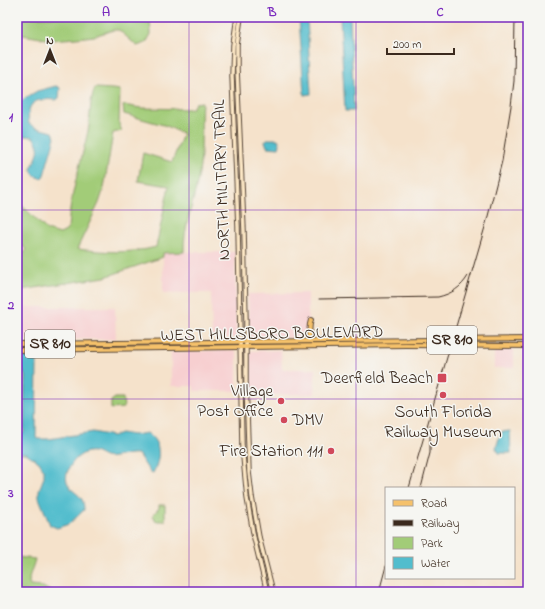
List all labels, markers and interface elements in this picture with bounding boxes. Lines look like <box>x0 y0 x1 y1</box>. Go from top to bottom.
text: A <box>102 3 110 22</box>
text: B <box>267 3 277 22</box>
text: C <box>436 3 444 22</box>
north arrow <box>30 30 70 70</box>
scale bar <box>387 30 454 56</box>
text: N <box>46 33 54 49</box>
text: 200 m <box>393 36 422 54</box>
street label: NORTH MILITARY TRAIL <box>207 98 237 261</box>
text: 1 <box>9 108 14 127</box>
text: 2 <box>7 296 15 315</box>
street label: WEST HILLSBORO BOULEVARD <box>160 320 384 348</box>
road number: SR 810 <box>427 326 477 354</box>
road number: SR 810 <box>25 330 75 358</box>
place label: Deerfield Beach <box>320 366 433 391</box>
marker: Deerfield Beach <box>436 372 448 384</box>
place label: Village Post Office <box>197 379 273 424</box>
marker: South Florida Railway Museum <box>438 390 448 400</box>
marker: Village Post Office <box>276 396 286 406</box>
place label: South Florida Railway Museum <box>384 400 502 446</box>
place label: DMV <box>291 408 324 433</box>
marker: DMV <box>279 415 289 425</box>
place label: Fire Station 111 <box>219 439 324 464</box>
marker: Fire Station 111 <box>326 446 336 456</box>
text: 3 <box>7 484 14 503</box>
legend <box>385 487 515 579</box>
text: Road <box>421 495 447 513</box>
text: Railway <box>421 515 460 534</box>
text: Park <box>421 535 443 553</box>
text: Water <box>421 555 450 573</box>

